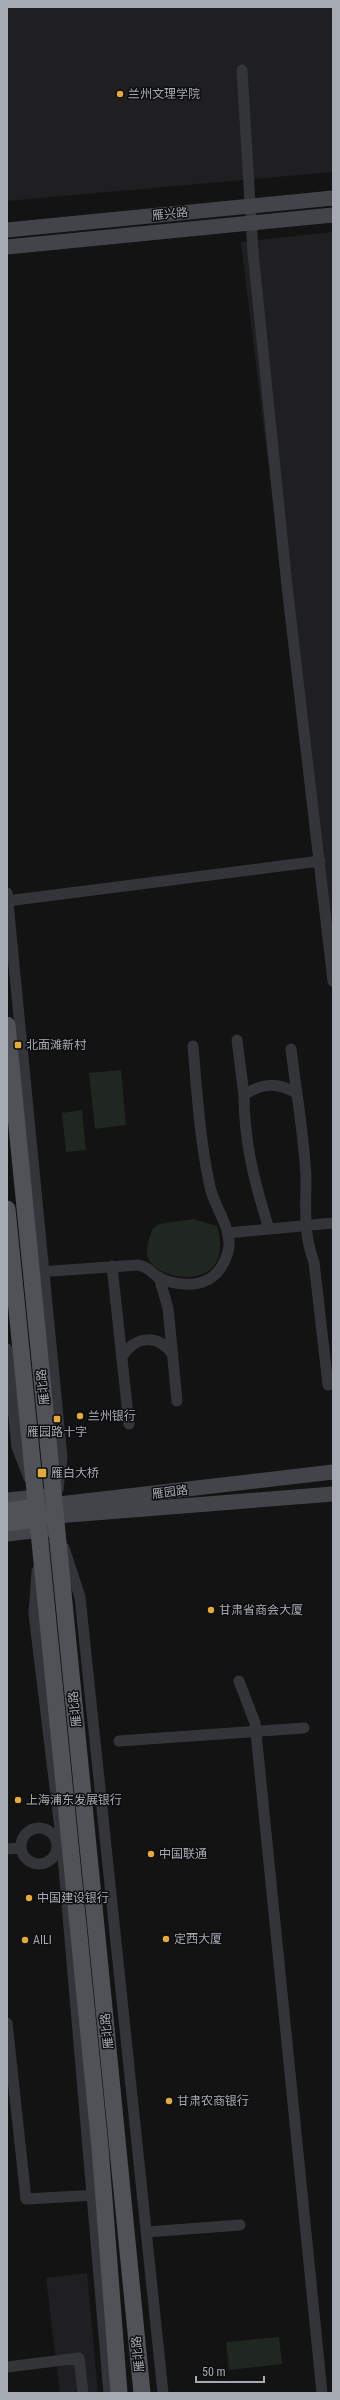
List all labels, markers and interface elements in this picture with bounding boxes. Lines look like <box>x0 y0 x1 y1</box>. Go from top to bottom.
place label: 兰州文理学院 <box>128 87 200 101</box>
marker: 兰州文理学院 <box>115 89 125 99</box>
street label: 雁兴路 <box>151 205 189 223</box>
place label: 北面滩新村 <box>26 1038 87 1052</box>
marker: 北面滩新村 <box>13 1040 23 1050</box>
street label: 雁北路 <box>34 1368 52 1406</box>
place label: 兰州银行 <box>88 1409 136 1423</box>
marker: 兰州银行 <box>75 1411 85 1421</box>
marker: 雁园路十字 <box>52 1414 62 1424</box>
place label: 雁园路十字 <box>27 1425 87 1439</box>
place label: 雁白大桥 <box>51 1466 99 1480</box>
marker: 雁白大桥 <box>36 1467 48 1479</box>
street label: 雁园路 <box>151 1483 189 1501</box>
place label: 甘肃省商会大厦 <box>219 1603 303 1617</box>
marker: 甘肃省商会大厦 <box>206 1605 216 1615</box>
street label: 雁北路 <box>66 1690 84 1728</box>
place label: 上海浦东发展银行 <box>26 1793 122 1807</box>
marker: 上海浦东发展银行 <box>13 1795 23 1805</box>
place label: 中国联通 <box>159 1847 207 1861</box>
marker: 中国联通 <box>146 1849 156 1859</box>
place label: 中国建设银行 <box>37 1891 109 1905</box>
marker: 中国建设银行 <box>24 1893 34 1903</box>
place label: 定西大厦 <box>174 1932 222 1946</box>
place label: AILI <box>33 1933 52 1947</box>
marker: 定西大厦 <box>161 1934 171 1944</box>
marker: AILI <box>20 1935 30 1945</box>
street label: 雁北路 <box>98 2012 116 2050</box>
place label: 甘肃农商银行 <box>177 2094 249 2108</box>
marker: 甘肃农商银行 <box>164 2096 174 2106</box>
street label: 雁北路 <box>129 2335 147 2373</box>
scale bar <box>196 2358 264 2384</box>
text: 50 m <box>202 2365 226 2379</box>

